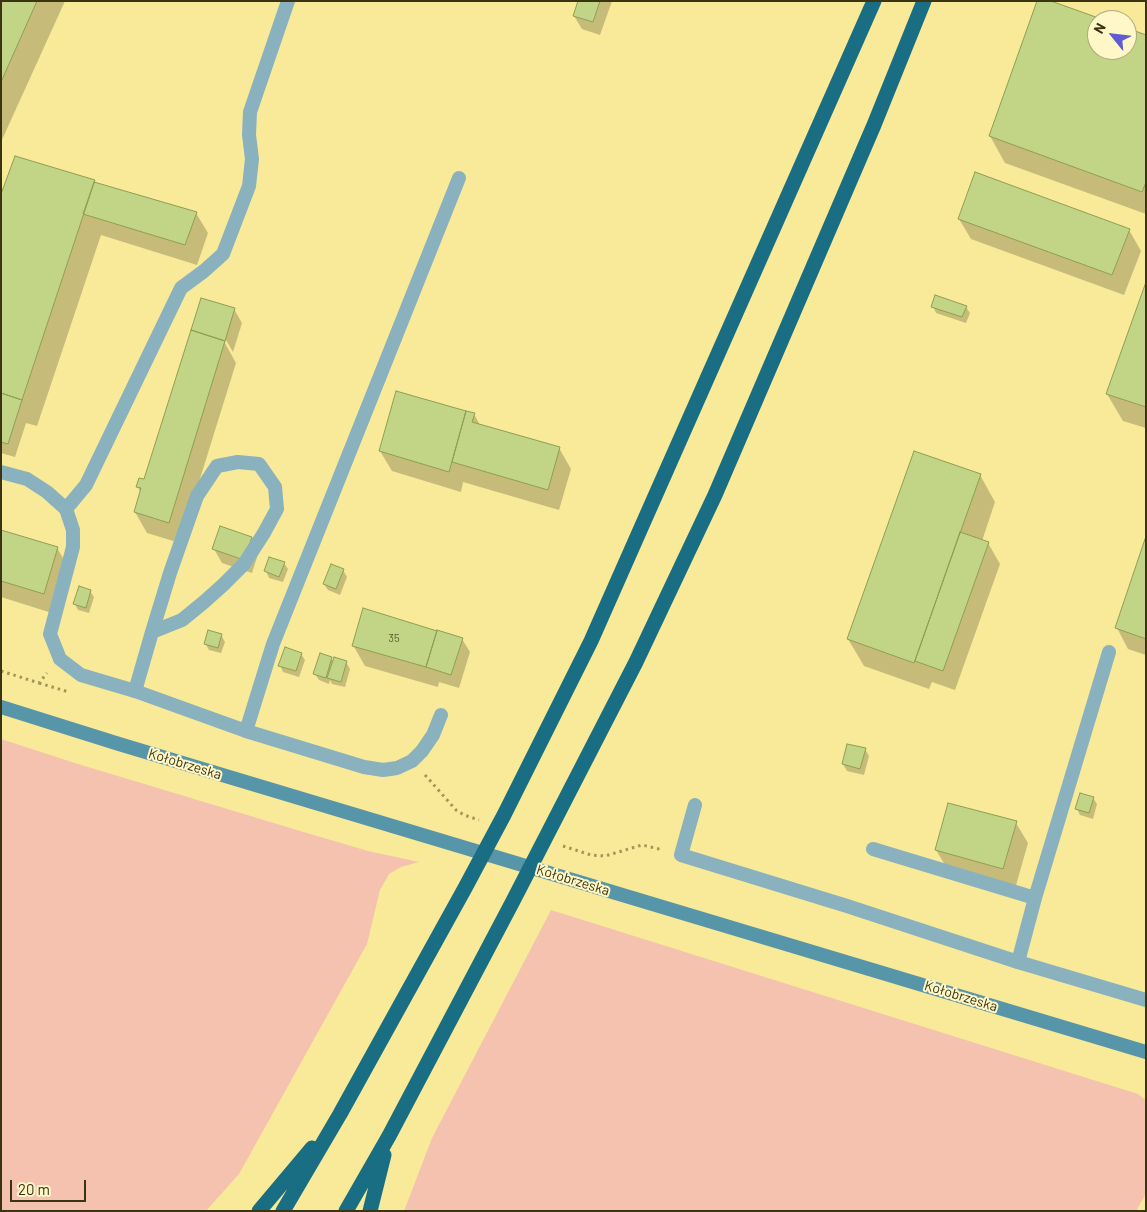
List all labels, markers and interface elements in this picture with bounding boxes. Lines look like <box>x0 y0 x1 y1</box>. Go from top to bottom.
north arrow <box>1087 10 1137 60</box>
text: N <box>1090 20 1109 36</box>
house number: 35 <box>388 631 400 645</box>
street label: Kołobrzeska <box>146 745 224 783</box>
street label: Kołobrzeska <box>534 861 612 899</box>
street label: Kołobrzeska <box>922 977 1000 1015</box>
scale bar <box>12 1170 89 1202</box>
text: 20 m <box>18 1180 50 1198</box>

